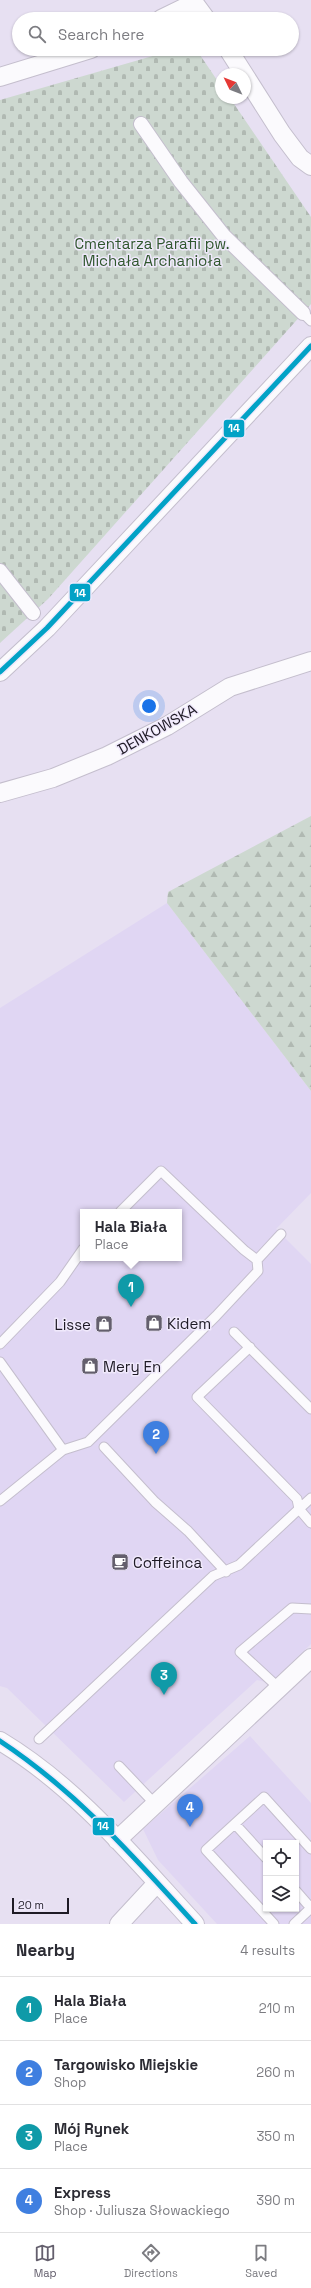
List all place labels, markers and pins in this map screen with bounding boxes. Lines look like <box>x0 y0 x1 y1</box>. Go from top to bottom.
pin: 1 <box>118 1274 144 1307</box>
shop icon: Kidem <box>144 1313 164 1333</box>
shop icon: Lisse <box>94 1314 114 1334</box>
place label: Kidem <box>167 1314 211 1333</box>
place label: Lisse <box>54 1315 91 1334</box>
shop icon: Mery En <box>80 1356 100 1376</box>
place label: Mery En <box>103 1357 161 1376</box>
pin: 2 <box>143 1421 169 1454</box>
cafe icon: Coffeinca <box>110 1552 130 1572</box>
place label: Coffeinca <box>133 1553 202 1572</box>
pin: 3 <box>151 1662 177 1695</box>
pin: 4 <box>177 1794 203 1827</box>

